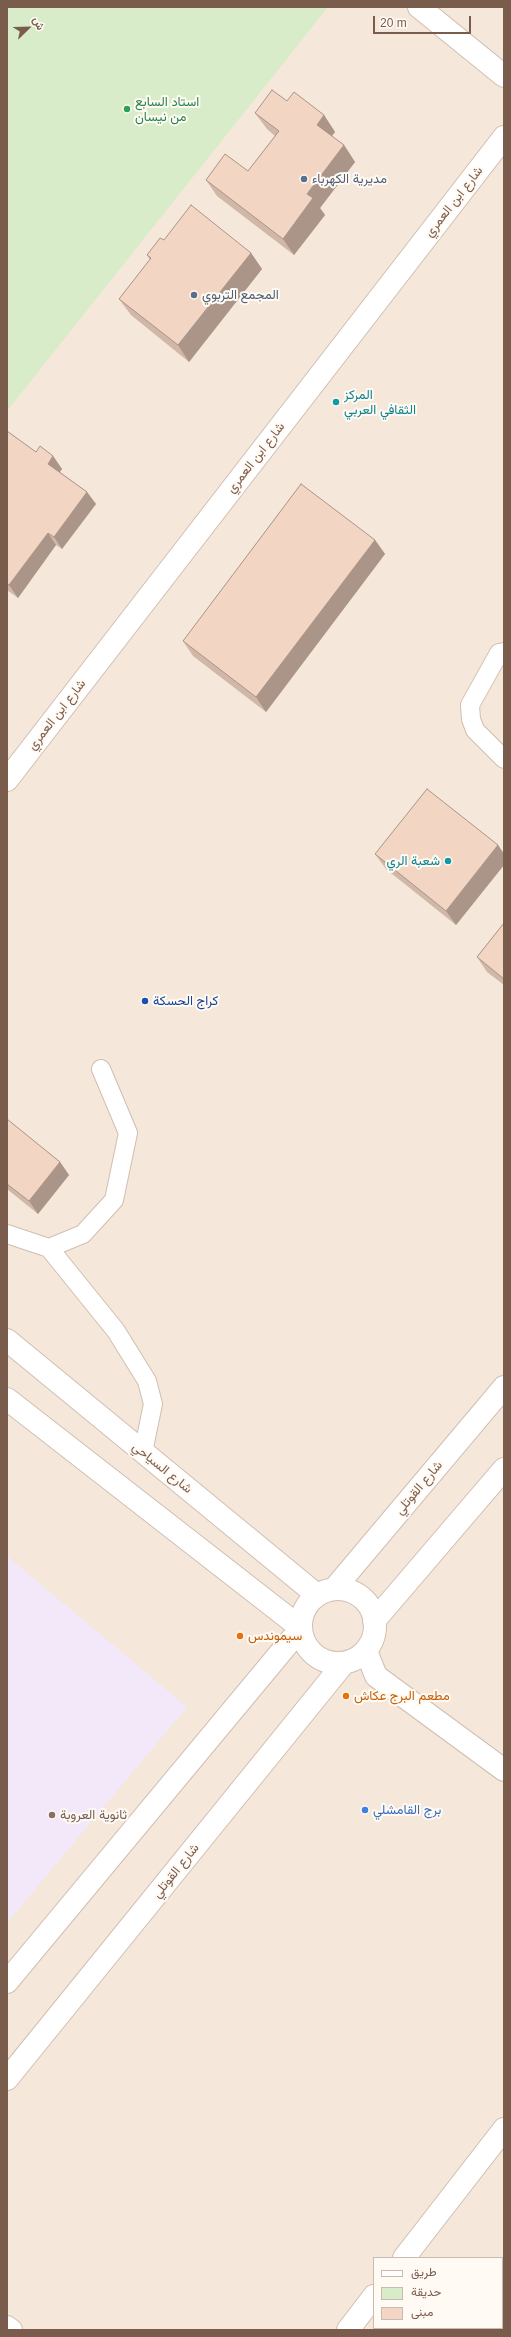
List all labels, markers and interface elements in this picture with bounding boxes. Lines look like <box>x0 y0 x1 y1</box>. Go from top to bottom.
north arrow <box>8 8 48 48</box>
scale bar <box>375 8 473 34</box>
text: ش <box>31 15 47 32</box>
text: 20 m <box>380 16 407 30</box>
place label: استاد السابع من نيسان <box>135 94 199 125</box>
marker: استاد السابع من نيسان <box>122 104 132 114</box>
street label: شارع ابن العمري <box>422 164 486 240</box>
place label: مديرية الكهرباء <box>312 171 387 187</box>
marker: مديرية الكهرباء <box>299 174 309 184</box>
place label: المجمع التربوي <box>202 287 279 303</box>
marker: المجمع التربوي <box>189 290 199 300</box>
place label: المركز الثقافي العربي <box>344 387 416 418</box>
marker: المركز الثقافي العربي <box>331 397 341 407</box>
street label: شارع ابن العمري <box>224 420 288 496</box>
street label: شارع ابن العمري <box>25 677 89 753</box>
place label: شعبة الري <box>386 853 440 869</box>
marker: شعبة الري <box>443 856 453 866</box>
place label: كراج الحسكة <box>153 993 218 1009</box>
marker: كراج الحسكة <box>140 996 150 1006</box>
street label: شارع السياحي <box>129 1439 195 1497</box>
street label: شارع القوتلي <box>392 1458 446 1518</box>
place label: سيموندس <box>248 1628 302 1644</box>
marker: سيموندس <box>235 1631 245 1641</box>
place label: مطعم البرج عكاش <box>354 1688 450 1704</box>
marker: مطعم البرج عكاش <box>341 1691 351 1701</box>
place label: برج القامشلي <box>373 1802 441 1818</box>
marker: برج القامشلي <box>360 1805 370 1815</box>
place label: ثانوية العروبة <box>60 1807 127 1823</box>
marker: ثانوية العروبة <box>47 1810 57 1820</box>
street label: شارع القوتلي <box>149 1841 203 1901</box>
legend <box>373 2257 503 2329</box>
text: طريق <box>411 2265 436 2279</box>
text: حديقة <box>411 2285 441 2299</box>
text: مبنى <box>411 2305 433 2319</box>

